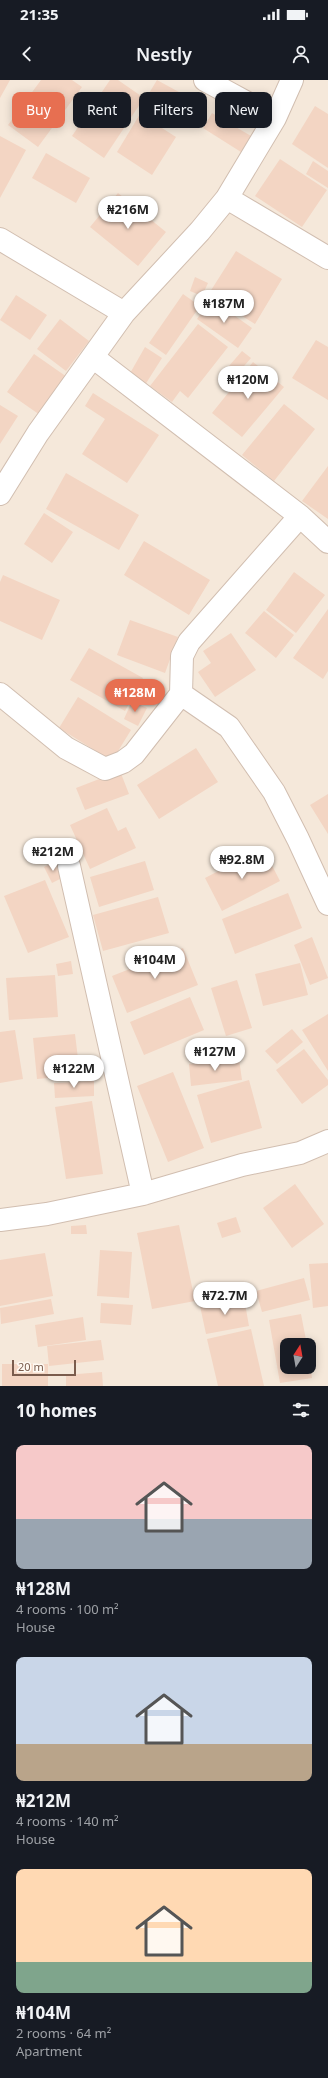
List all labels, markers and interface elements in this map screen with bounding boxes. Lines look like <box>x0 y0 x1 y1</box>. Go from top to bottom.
text: 21:35 <box>20 4 59 24</box>
text: Nestly <box>136 42 192 66</box>
icon: back <box>16 43 38 65</box>
icon: person <box>290 43 312 65</box>
chip: Buy <box>12 92 65 128</box>
chip: Rent <box>73 92 131 128</box>
chip: Filters <box>139 92 207 128</box>
chip: New <box>215 92 272 128</box>
pin: ₦216M <box>100 196 156 230</box>
text: ₦216M <box>107 200 149 218</box>
pin: ₦187M <box>196 290 252 324</box>
text: ₦187M <box>203 294 245 312</box>
pin: ₦120M <box>220 366 276 400</box>
text: ₦120M <box>227 370 269 388</box>
pin: ₦128M <box>107 679 163 713</box>
text: ₦128M <box>114 683 156 701</box>
pin: ₦212M <box>25 838 81 872</box>
text: ₦212M <box>32 842 74 860</box>
pin: ₦92.8M <box>209 846 275 880</box>
text: ₦92.8M <box>219 850 265 868</box>
pin: ₦104M <box>127 946 183 980</box>
text: ₦104M <box>134 950 176 968</box>
pin: ₦127M <box>187 1038 243 1072</box>
text: ₦127M <box>194 1042 236 1060</box>
pin: ₦122M <box>46 1055 102 1089</box>
text: ₦122M <box>53 1059 95 1077</box>
pin: ₦72.7M <box>192 1282 258 1316</box>
text: ₦72.7M <box>202 1286 248 1304</box>
north arrow <box>280 1338 316 1374</box>
map controls <box>280 1338 316 1374</box>
scale bar <box>12 1358 76 1377</box>
text: 20 m <box>18 1359 44 1374</box>
text: 10 homes <box>16 1399 97 1422</box>
icon: filters <box>290 1399 312 1421</box>
icon: home <box>128 1471 200 1543</box>
text: ₦128M <box>16 1577 71 1600</box>
text: 4 rooms · 100 m² <box>16 1600 119 1618</box>
text: House <box>16 1618 55 1636</box>
icon: home <box>128 1683 200 1755</box>
text: ₦212M <box>16 1789 71 1812</box>
text: 4 rooms · 140 m² <box>16 1812 119 1830</box>
text: House <box>16 1830 55 1848</box>
icon: home <box>128 1895 200 1967</box>
text: ₦104M <box>16 2001 71 2024</box>
text: 2 rooms · 64 m² <box>16 2024 111 2042</box>
text: Apartment <box>16 2042 82 2060</box>

